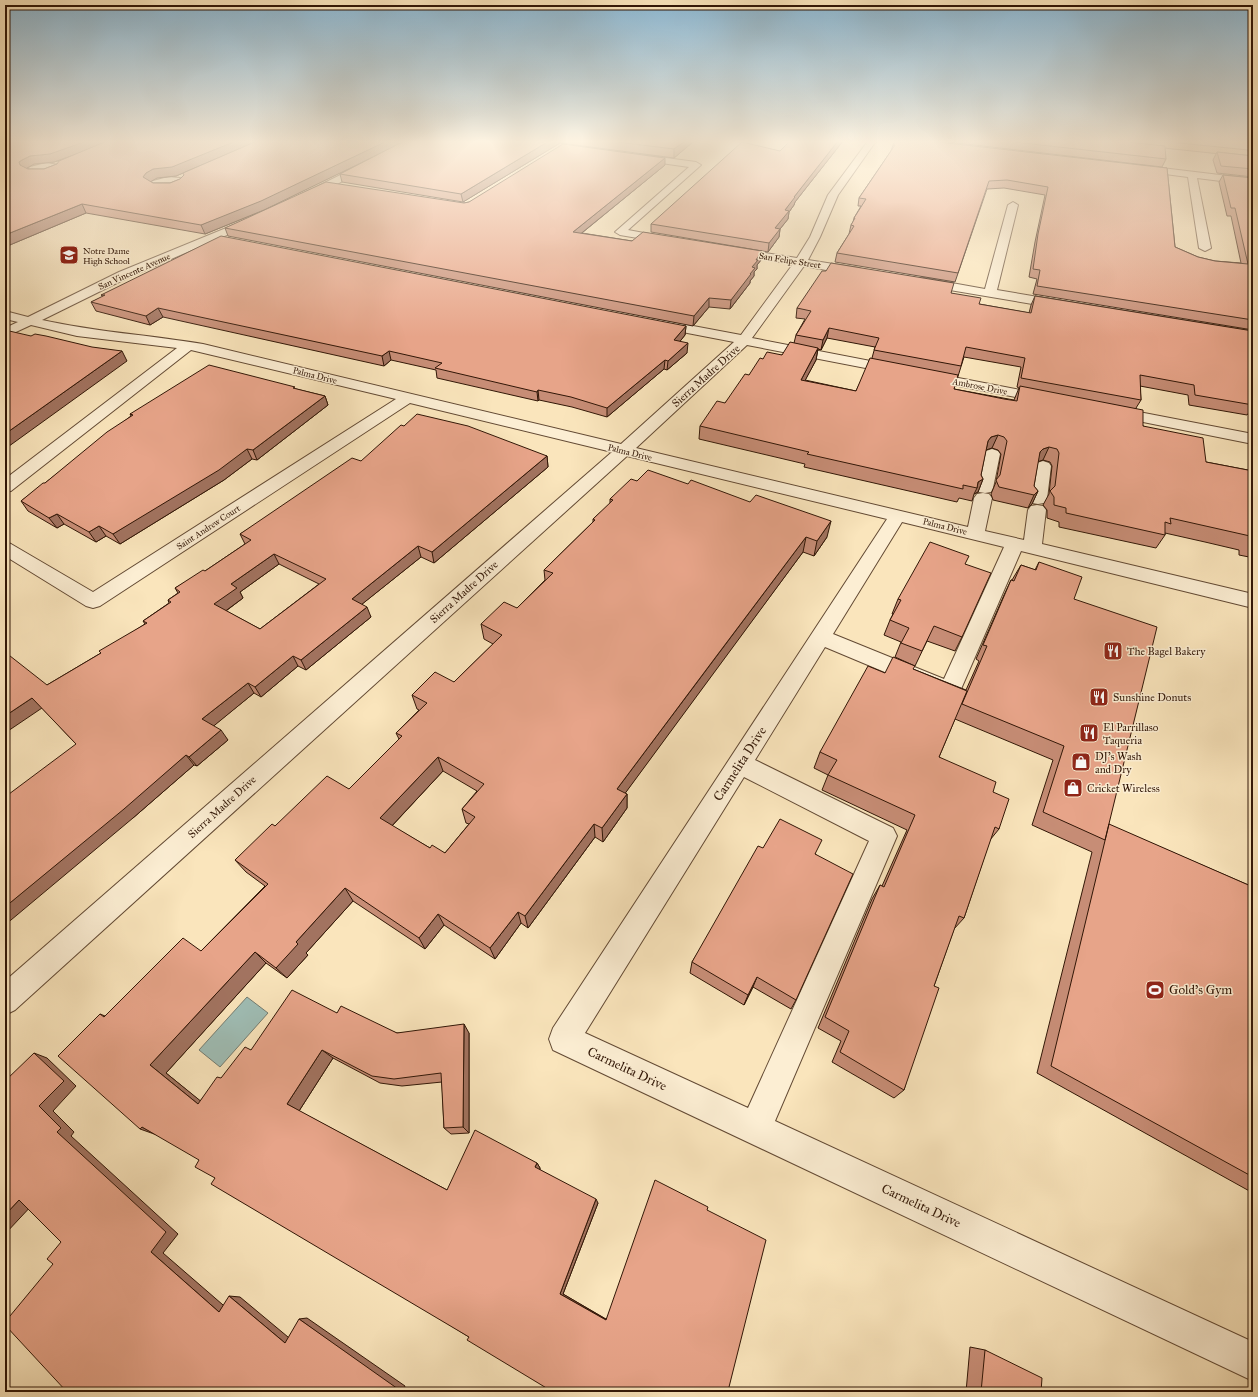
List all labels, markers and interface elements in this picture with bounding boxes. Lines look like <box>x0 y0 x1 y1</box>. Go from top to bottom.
school or university icon: Notre Dame High School <box>58 244 80 266</box>
place label: Notre Dame High School <box>83 245 131 267</box>
street label: San Vincente Avenue <box>96 250 172 292</box>
street label: San Felipe Street <box>758 250 823 270</box>
street label: Sierra Madre Drive <box>669 342 743 410</box>
street label: Palma Drive <box>292 364 339 386</box>
street label: Ambrose Drive <box>951 375 1009 397</box>
street label: Palma Drive <box>607 441 654 463</box>
street label: Saint Andrew Court <box>174 502 243 552</box>
street label: Palma Drive <box>922 515 969 537</box>
street label: Sierra Madre Drive <box>427 558 501 626</box>
restaurant icon: The Bagel Bakery <box>1102 640 1124 662</box>
place label: The Bagel Bakery <box>1127 645 1206 658</box>
restaurant icon: Sunshine Donuts <box>1088 686 1110 708</box>
place label: Sunshine Donuts <box>1113 691 1191 704</box>
place label: El Parrillaso Taqueria <box>1103 721 1159 748</box>
restaurant icon: El Parrillaso Taqueria <box>1078 722 1100 744</box>
street label: Carmelita Drive <box>710 723 770 804</box>
place label: DJ's Wash and Dry <box>1095 750 1142 776</box>
shop icon: DJ's Wash and Dry <box>1070 751 1092 773</box>
street label: Sierra Madre Drive <box>185 773 259 841</box>
shop icon: Cricket Wireless <box>1062 777 1084 799</box>
place label: Cricket Wireless <box>1087 782 1160 795</box>
sports icon: Gold's Gym <box>1144 979 1166 1001</box>
place label: Gold's Gym <box>1169 982 1232 998</box>
street label: Carmelita Drive <box>585 1044 670 1095</box>
street label: Carmelita Drive <box>879 1181 964 1232</box>

